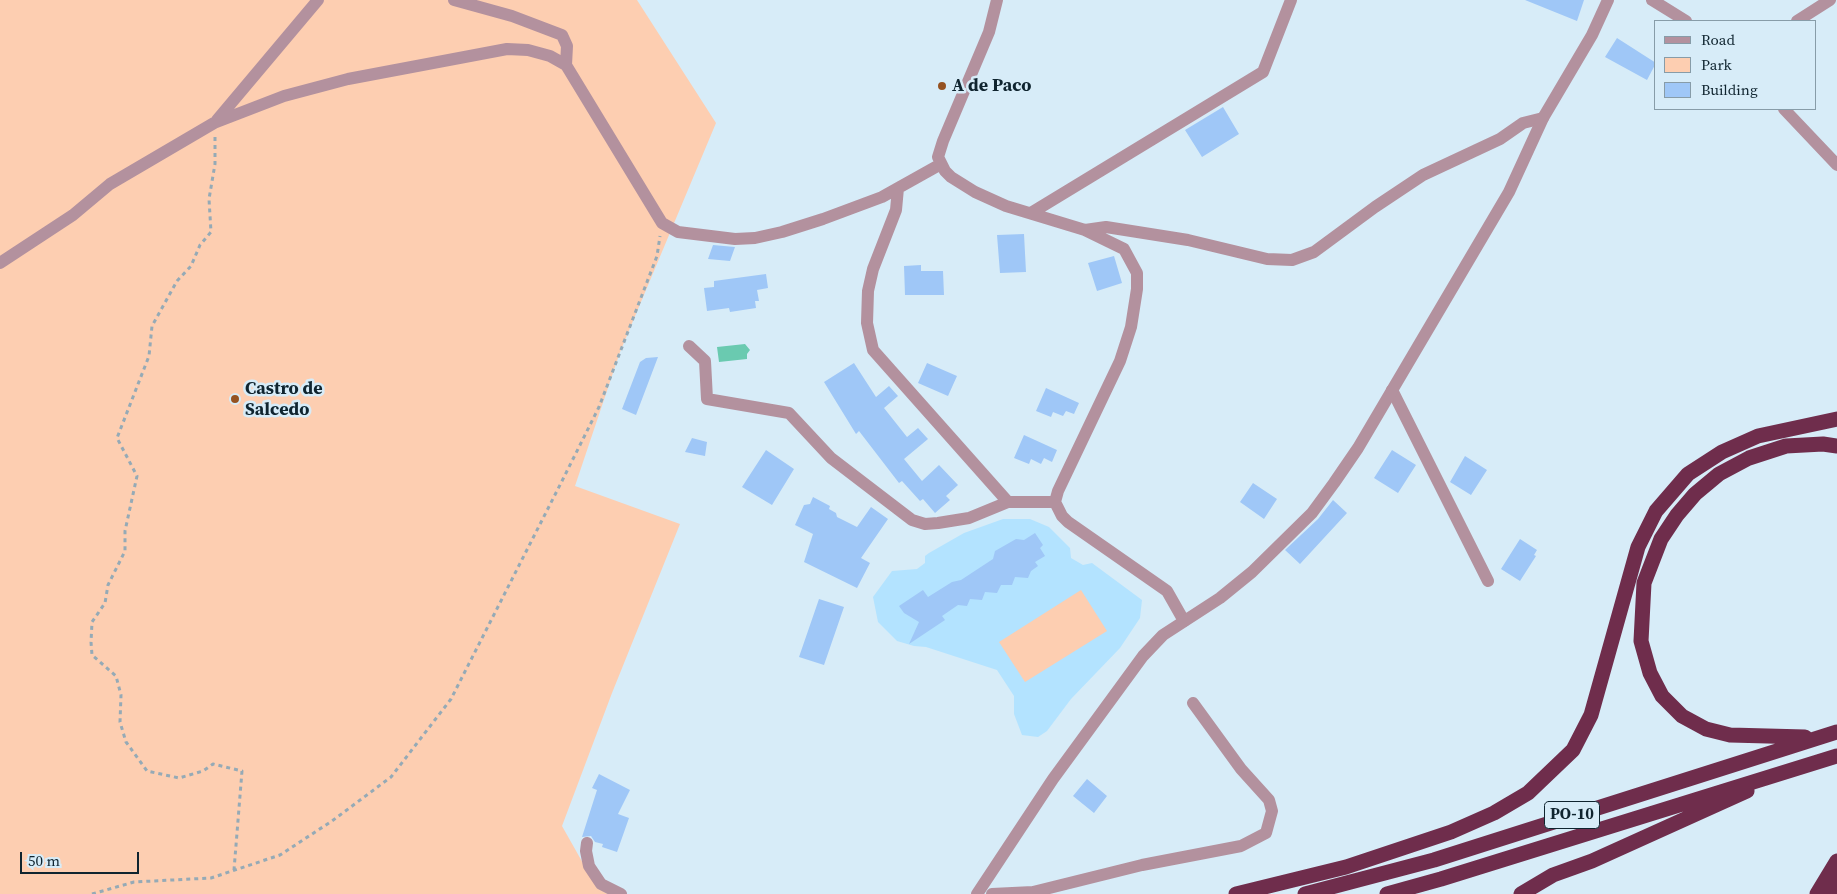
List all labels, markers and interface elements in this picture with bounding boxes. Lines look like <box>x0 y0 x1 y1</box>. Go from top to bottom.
legend <box>1654 20 1817 110</box>
text: Road <box>1701 29 1735 50</box>
text: Park <box>1701 54 1732 75</box>
place label: A de Paco <box>952 75 1032 97</box>
text: Building <box>1701 79 1758 100</box>
marker: A de Paco <box>936 80 948 92</box>
place label: Castro de Salcedo <box>245 378 323 420</box>
marker: Castro de Salcedo <box>229 393 241 405</box>
road number: PO-10 <box>1544 802 1600 828</box>
scale bar <box>22 842 141 874</box>
text: 50 m <box>28 850 60 871</box>

